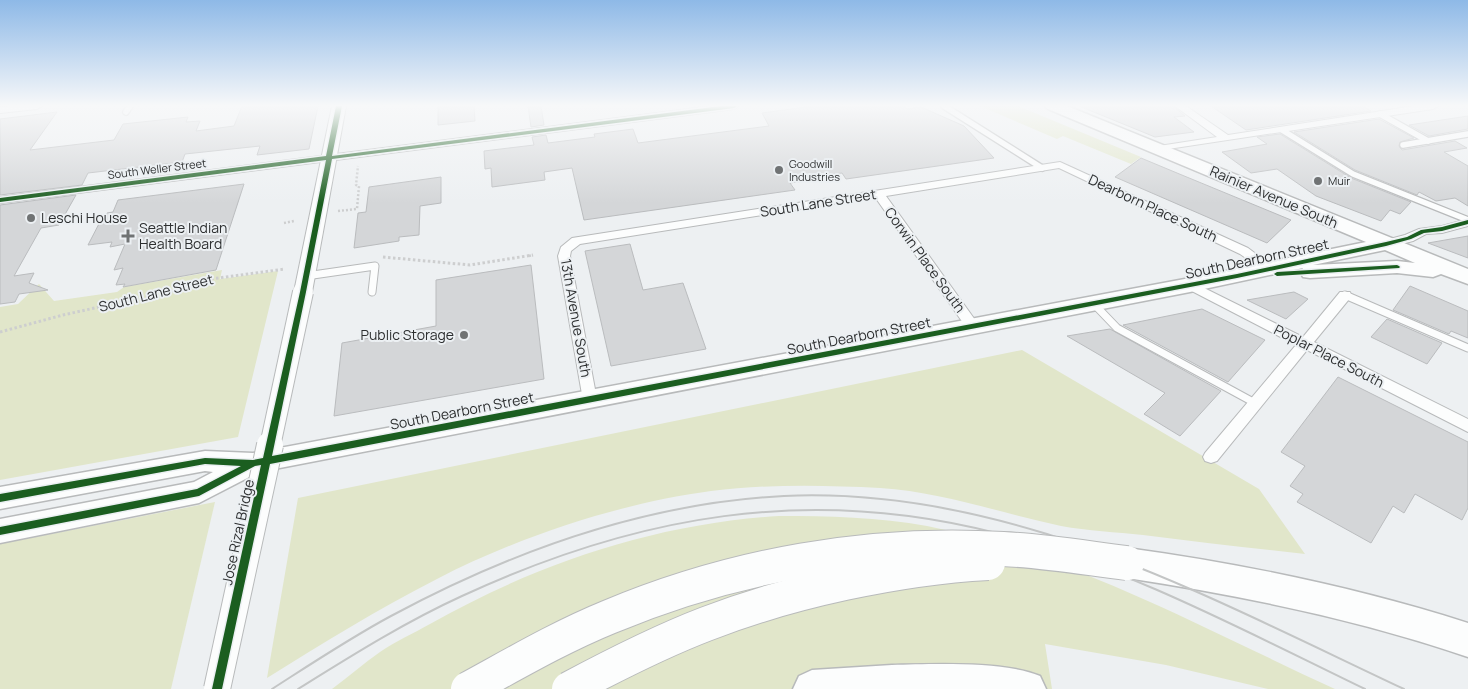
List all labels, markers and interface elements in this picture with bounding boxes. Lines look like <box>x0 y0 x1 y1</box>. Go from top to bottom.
street label: South Weller Street <box>107 155 207 182</box>
place label: Goodwill Industries <box>789 156 840 184</box>
street label: Rainier Avenue South <box>1207 161 1341 232</box>
marker: Goodwill Industries <box>773 164 785 176</box>
street label: Dearborn Place South <box>1086 169 1221 246</box>
place label: Muir <box>1328 173 1350 188</box>
marker: Muir <box>1312 175 1324 187</box>
street label: South Lane Street <box>759 184 878 221</box>
street label: Corwin Place South <box>881 203 970 316</box>
place label: Leschi House <box>41 208 128 227</box>
marker: Leschi House <box>25 212 37 224</box>
place label: Seattle Indian Health Board <box>139 218 227 253</box>
marker: Seattle Indian Health Board <box>121 229 135 243</box>
street label: South Dearborn Street <box>1183 234 1331 283</box>
street label: 13th Avenue South <box>557 257 596 379</box>
street label: South Lane Street <box>97 269 215 316</box>
street label: South Dearborn Street <box>785 312 933 359</box>
street label: Poplar Place South <box>1271 320 1387 391</box>
place label: Public Storage <box>361 325 454 344</box>
marker: Public Storage <box>458 329 470 341</box>
street label: South Dearborn Street <box>388 387 536 434</box>
street label: Jose Rizal Bridge <box>217 477 258 587</box>

